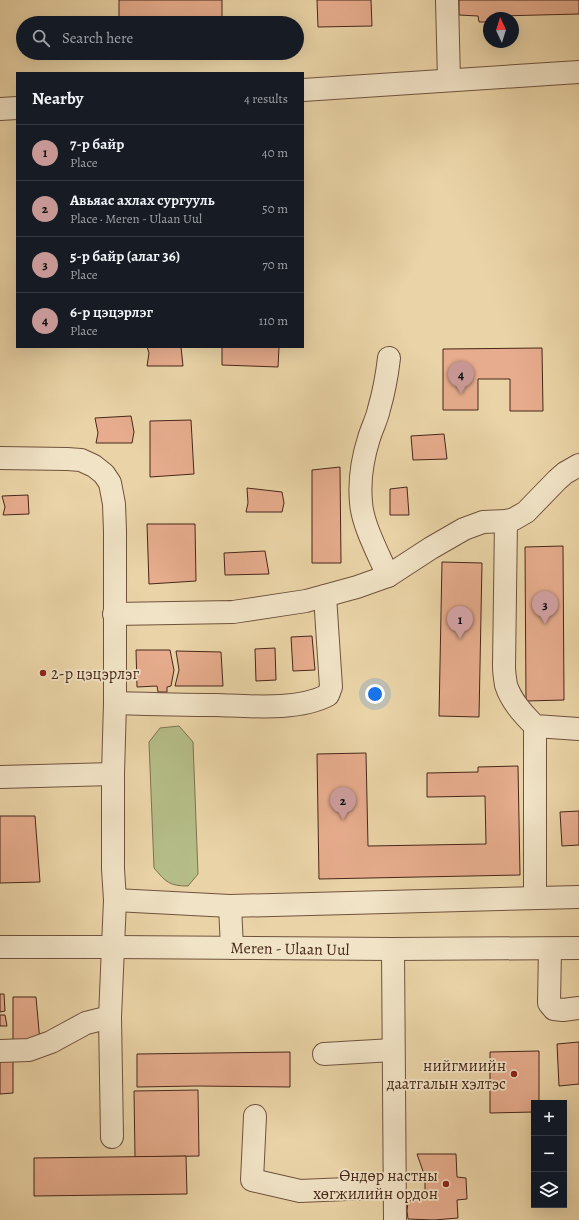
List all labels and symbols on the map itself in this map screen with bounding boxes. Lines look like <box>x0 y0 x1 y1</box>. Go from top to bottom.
north arrow <box>483 12 519 48</box>
pin: 4 <box>448 361 474 394</box>
pin: 3 <box>532 591 558 624</box>
pin: 1 <box>447 606 473 639</box>
place label: 2-р цэцэрлэг <box>51 663 139 685</box>
marker: 2-р цэцэрлэг <box>38 668 48 678</box>
your location <box>365 684 385 704</box>
pin: 2 <box>330 787 356 820</box>
street label: Meren - Ulaan Uul <box>230 937 350 961</box>
place label: нийгмиийн даатгалын хэлтэс <box>386 1055 506 1095</box>
marker: нийгмиийн даатгалын хэлтэс <box>509 1069 519 1079</box>
place label: Өндөр настны хөгжилийн ордон <box>313 1165 438 1205</box>
marker: Өндөр настны хөгжилийн ордон <box>441 1179 451 1189</box>

